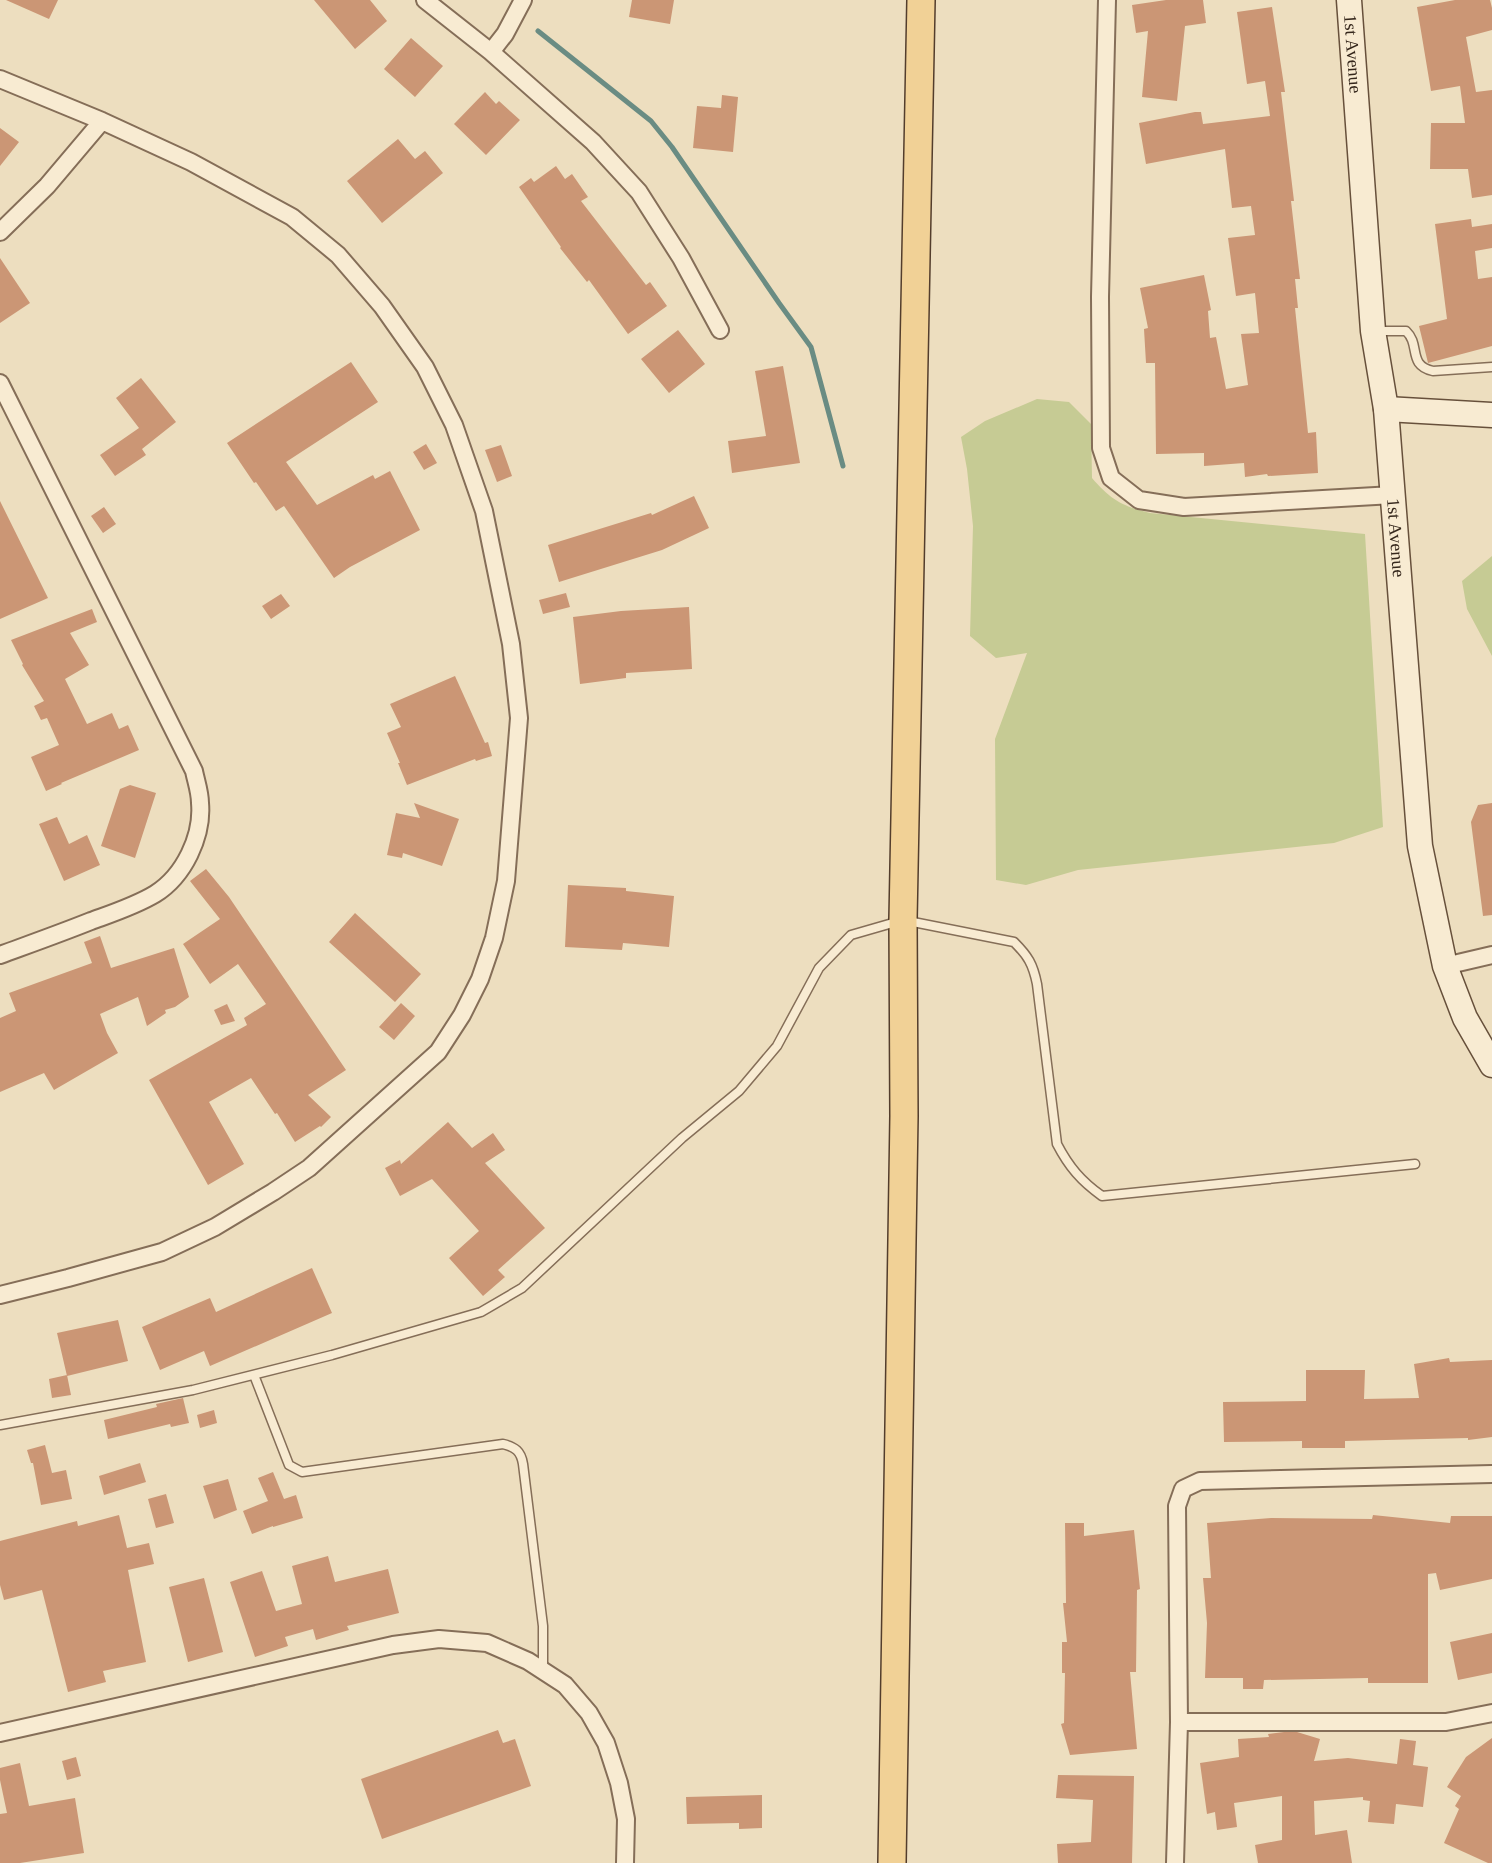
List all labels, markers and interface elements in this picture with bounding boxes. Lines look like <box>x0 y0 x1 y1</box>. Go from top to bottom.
street label: 1st Avenue <box>1340 14 1366 94</box>
street label: 1st Avenue <box>1383 497 1409 578</box>

